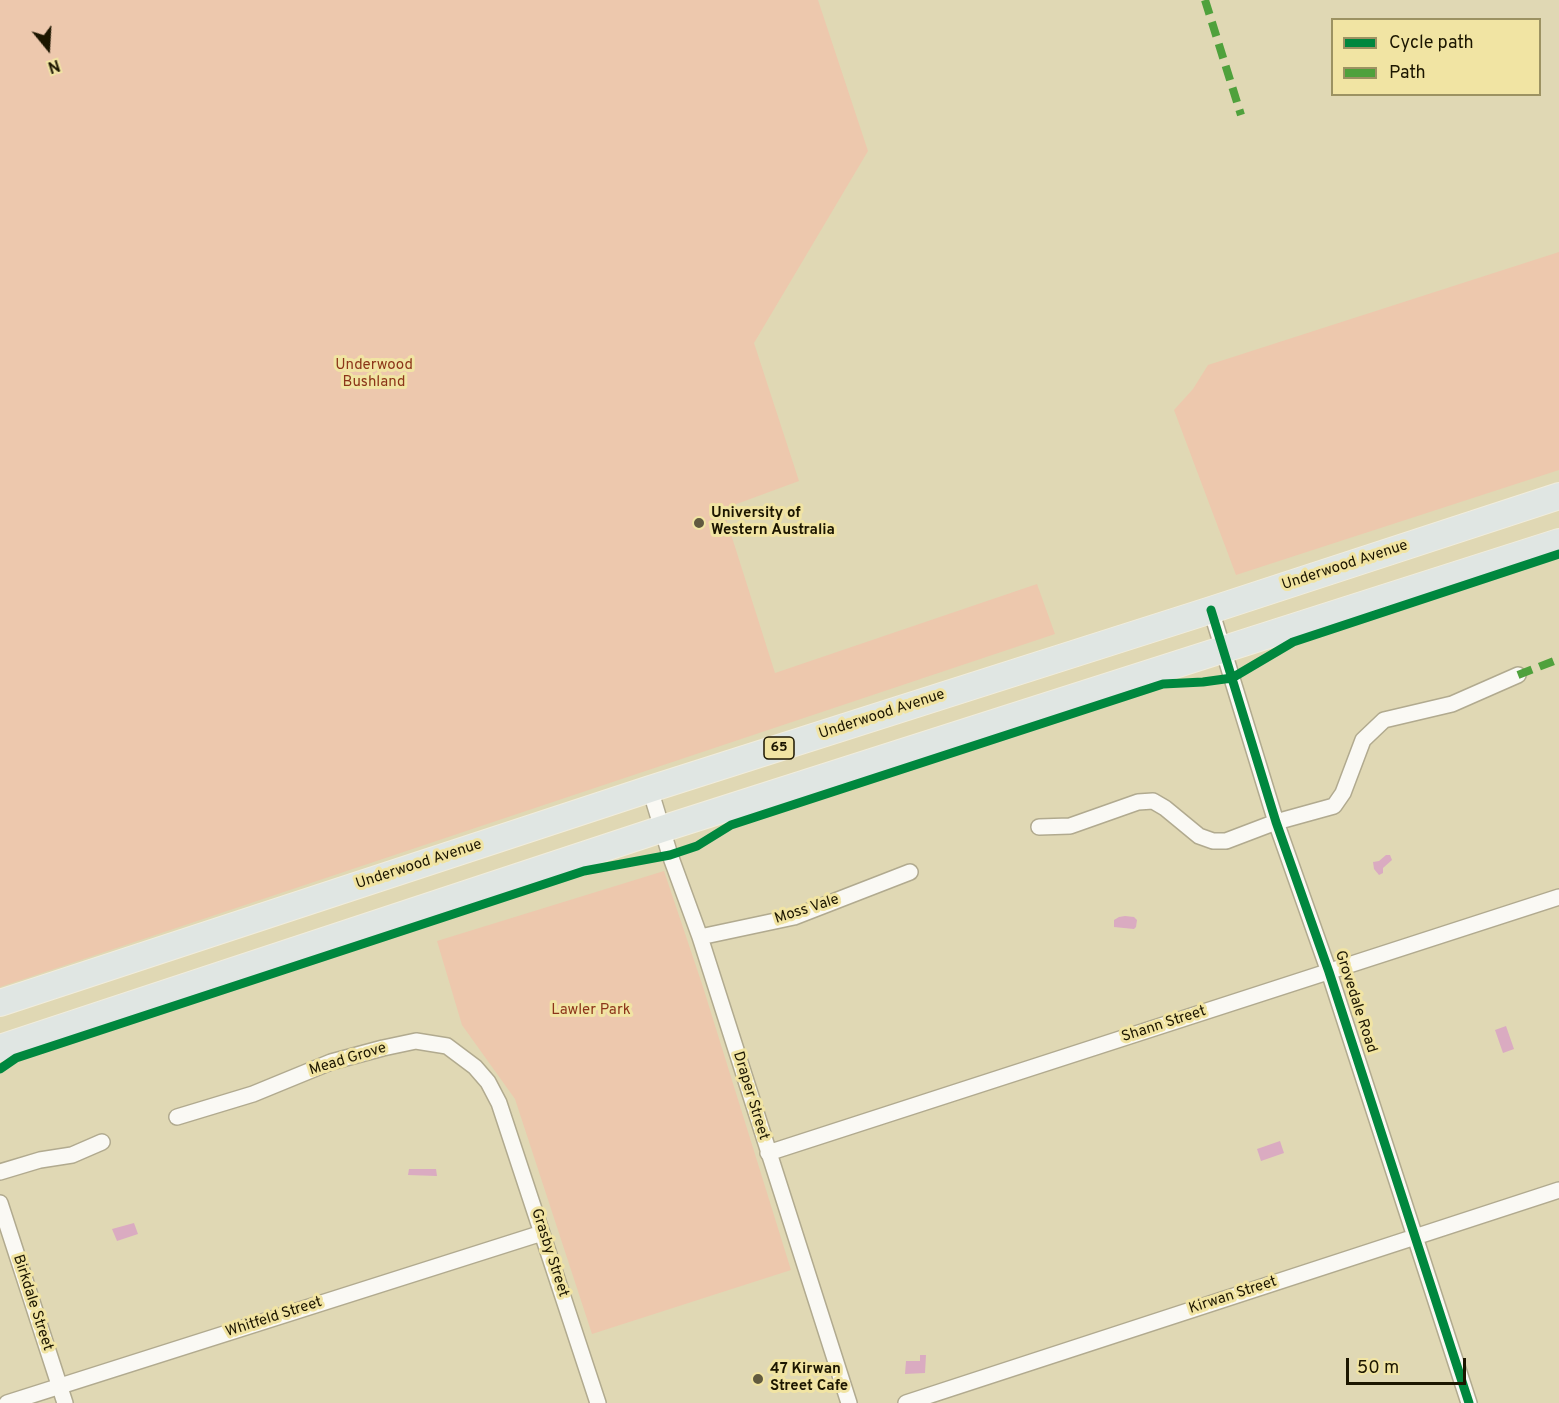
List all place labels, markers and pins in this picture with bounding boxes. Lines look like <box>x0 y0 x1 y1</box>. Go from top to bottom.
place label: University of Western Australia <box>711 505 835 540</box>
marker: University of Western Australia <box>692 516 706 530</box>
place label: 47 Kirwan Street Cafe <box>770 1361 848 1396</box>
marker: 47 Kirwan Street Cafe <box>751 1372 765 1386</box>

